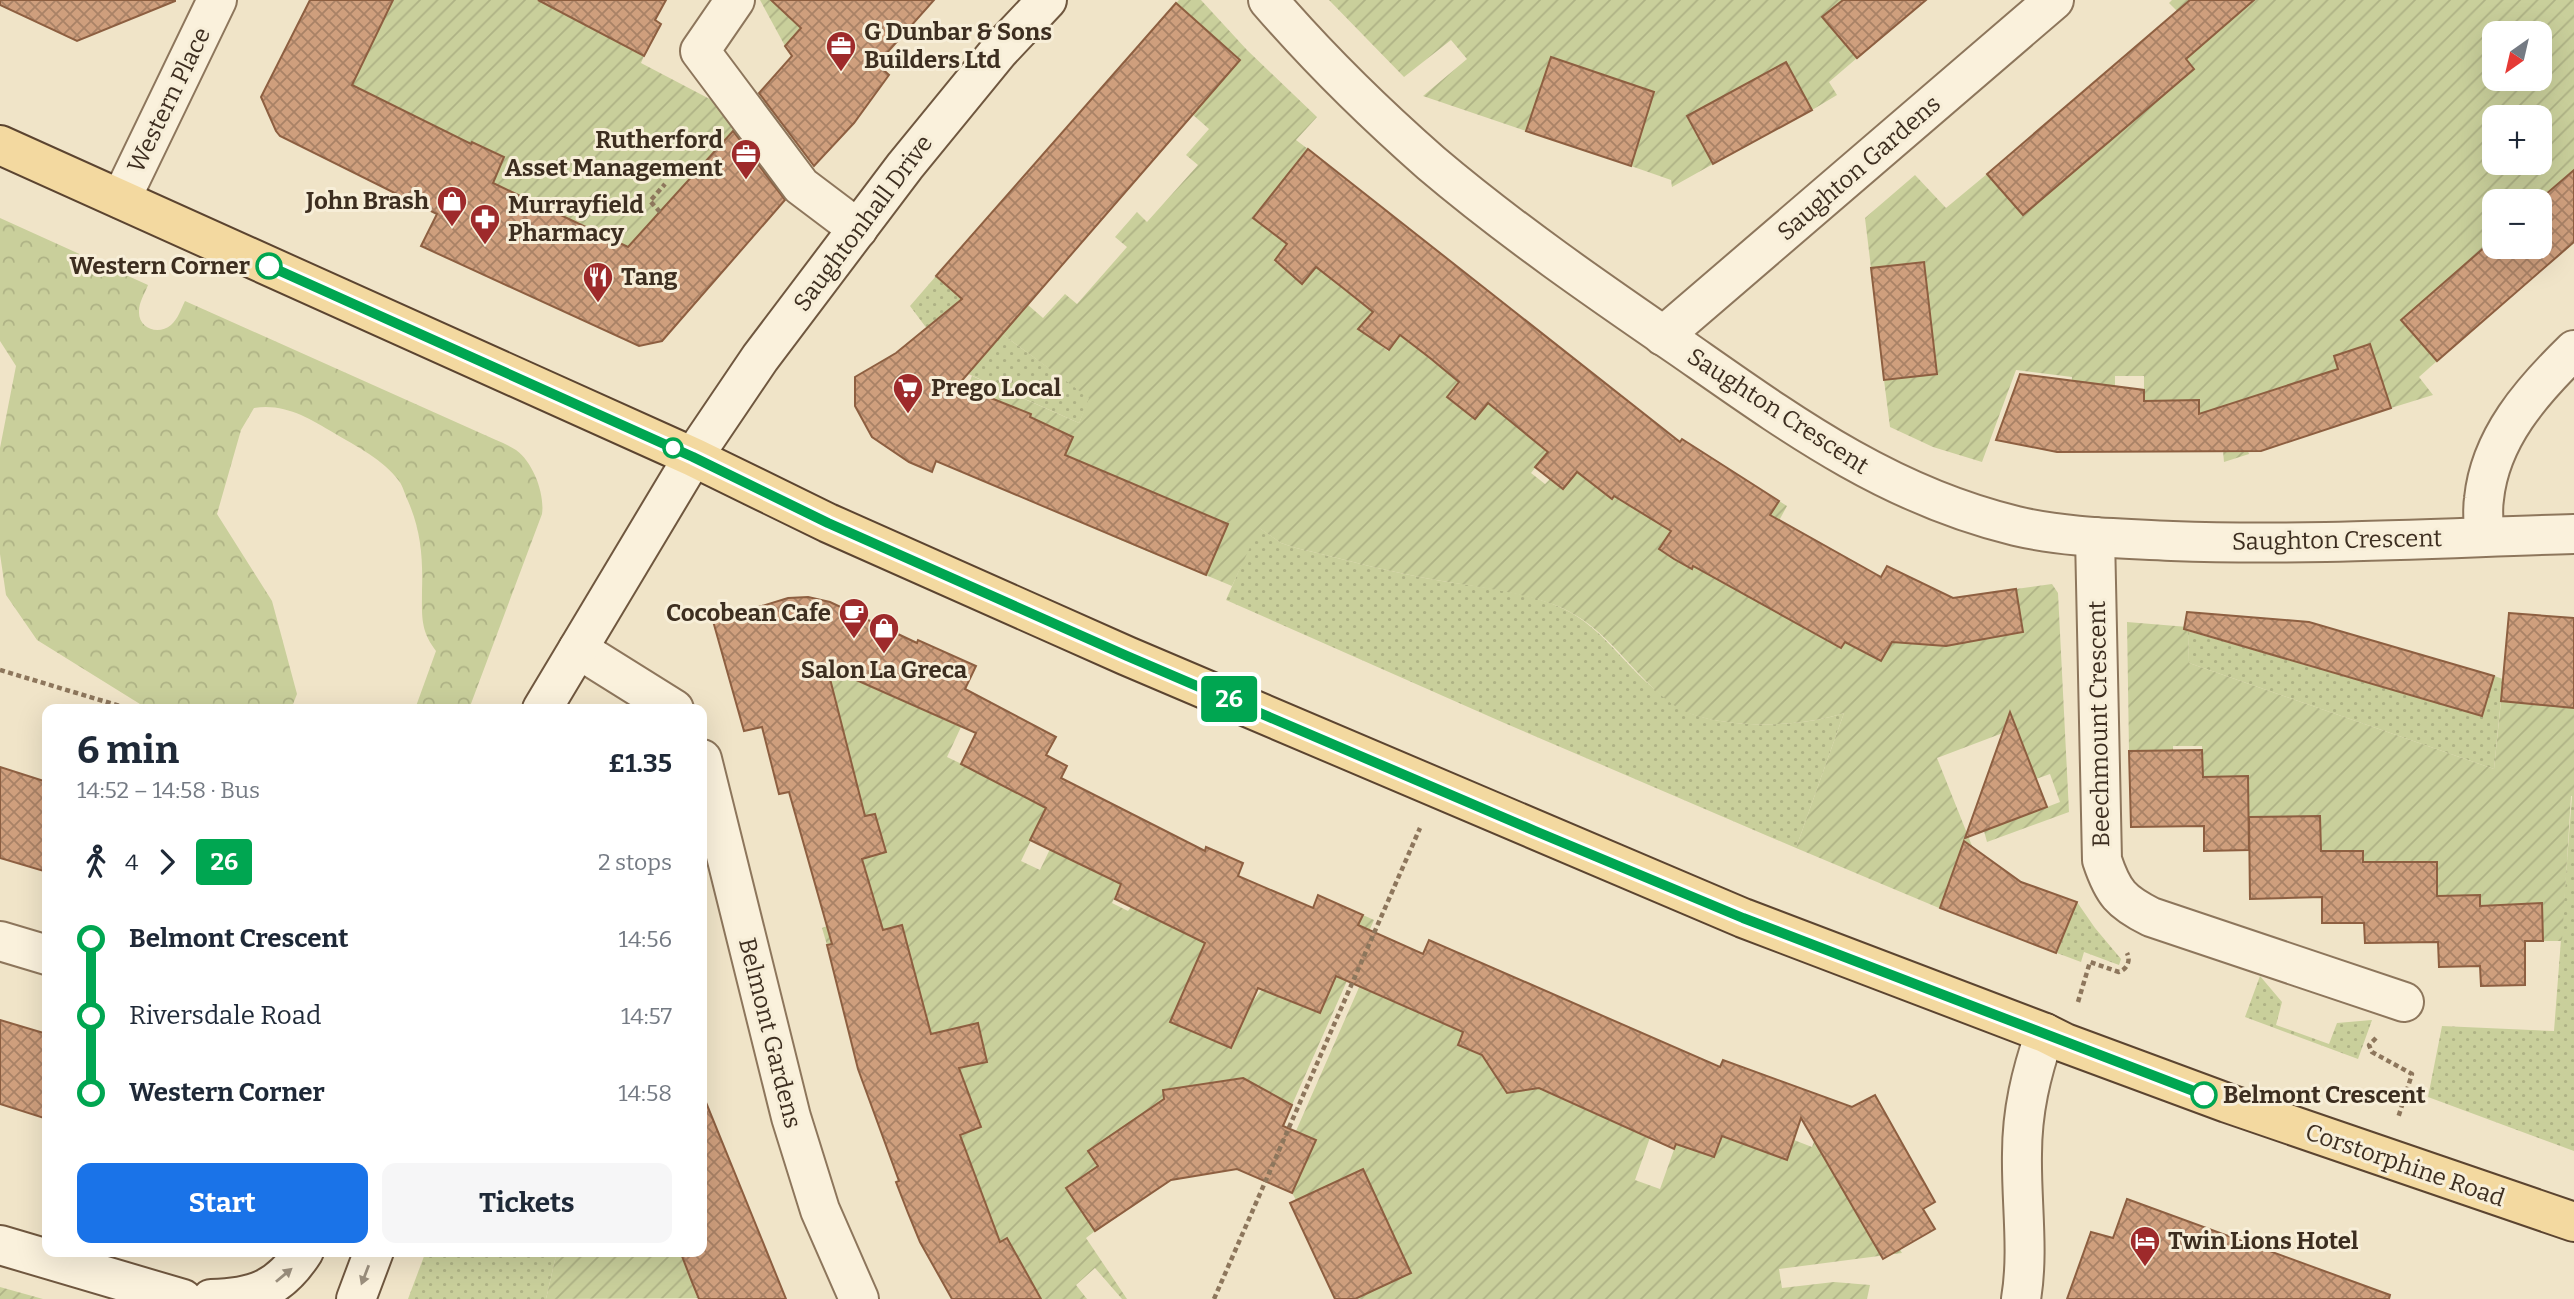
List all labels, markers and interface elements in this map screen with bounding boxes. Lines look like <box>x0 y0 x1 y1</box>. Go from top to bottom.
place label: G Dunbar & Sons Builders Ltd <box>864 18 1052 74</box>
north arrow <box>2482 21 2552 91</box>
map controls <box>2482 21 2552 259</box>
street label: Western Place <box>122 23 216 177</box>
office icon: G Dunbar & Sons Builders Ltd <box>824 29 858 73</box>
street label: Saughton Gardens <box>1772 90 1946 246</box>
button: + <box>2482 105 2552 175</box>
place label: Rutherford Asset Management <box>505 126 724 182</box>
street label: Saughtonhall Drive <box>788 129 938 317</box>
office icon: Rutherford Asset Management <box>729 137 763 181</box>
shop icon: John Brash <box>435 184 469 228</box>
place label: John Brash <box>304 187 429 215</box>
button: − <box>2482 189 2552 259</box>
place label: Murrayfield Pharmacy <box>508 191 644 247</box>
pharmacy icon: Murrayfield Pharmacy <box>468 202 502 246</box>
place label: Western Corner <box>69 252 250 280</box>
marker: Western Corner <box>256 253 282 279</box>
restaurant icon: Tang <box>581 260 615 304</box>
place label: Tang <box>621 263 678 291</box>
street label: Saughton Crescent <box>1682 342 1874 480</box>
supermarket icon: Prego Local <box>891 371 925 415</box>
place label: Prego Local <box>931 374 1062 402</box>
unlabelled marker <box>663 438 683 458</box>
street label: Saughton Crescent <box>2232 524 2443 556</box>
cafe icon: Cocobean Cafe <box>837 596 871 640</box>
place label: Cocobean Cafe <box>666 599 831 627</box>
street label: Beechmount Crescent <box>2083 600 2115 848</box>
shop icon: Salon La Greca <box>867 611 901 655</box>
place label: Salon La Greca <box>801 656 968 684</box>
line badge: 26 <box>1198 676 1260 722</box>
text: 26 <box>1215 685 1243 713</box>
text: 6 min <box>77 727 179 773</box>
text: £1.35 <box>608 748 672 779</box>
text: 14:52 – 14:58 · Bus <box>77 776 260 804</box>
icon: walk <box>77 843 115 881</box>
icon: forward <box>148 843 186 881</box>
text: 4 <box>125 848 138 876</box>
text: 26 <box>210 848 238 876</box>
text: 2 stops <box>598 848 672 876</box>
text: Belmont Crescent <box>129 923 349 954</box>
text: 14:56 <box>619 925 672 953</box>
street label: Belmont Gardens <box>733 935 807 1131</box>
text: Riversdale Road <box>129 1000 321 1031</box>
text: 14:57 <box>621 1002 672 1030</box>
text: Western Corner <box>129 1077 325 1108</box>
text: 14:58 <box>618 1079 672 1107</box>
place label: Belmont Crescent <box>2223 1081 2426 1109</box>
marker: Belmont Crescent <box>2191 1082 2217 1108</box>
street label: Corstorphine Road <box>2302 1118 2508 1212</box>
button: Start <box>77 1163 368 1243</box>
button: Tickets <box>382 1163 672 1243</box>
hotel icon: Twin Lions Hotel <box>2128 1224 2162 1268</box>
place label: Twin Lions Hotel <box>2168 1227 2359 1255</box>
one-way arrow <box>359 1265 370 1286</box>
one-way arrow <box>276 1268 293 1283</box>

